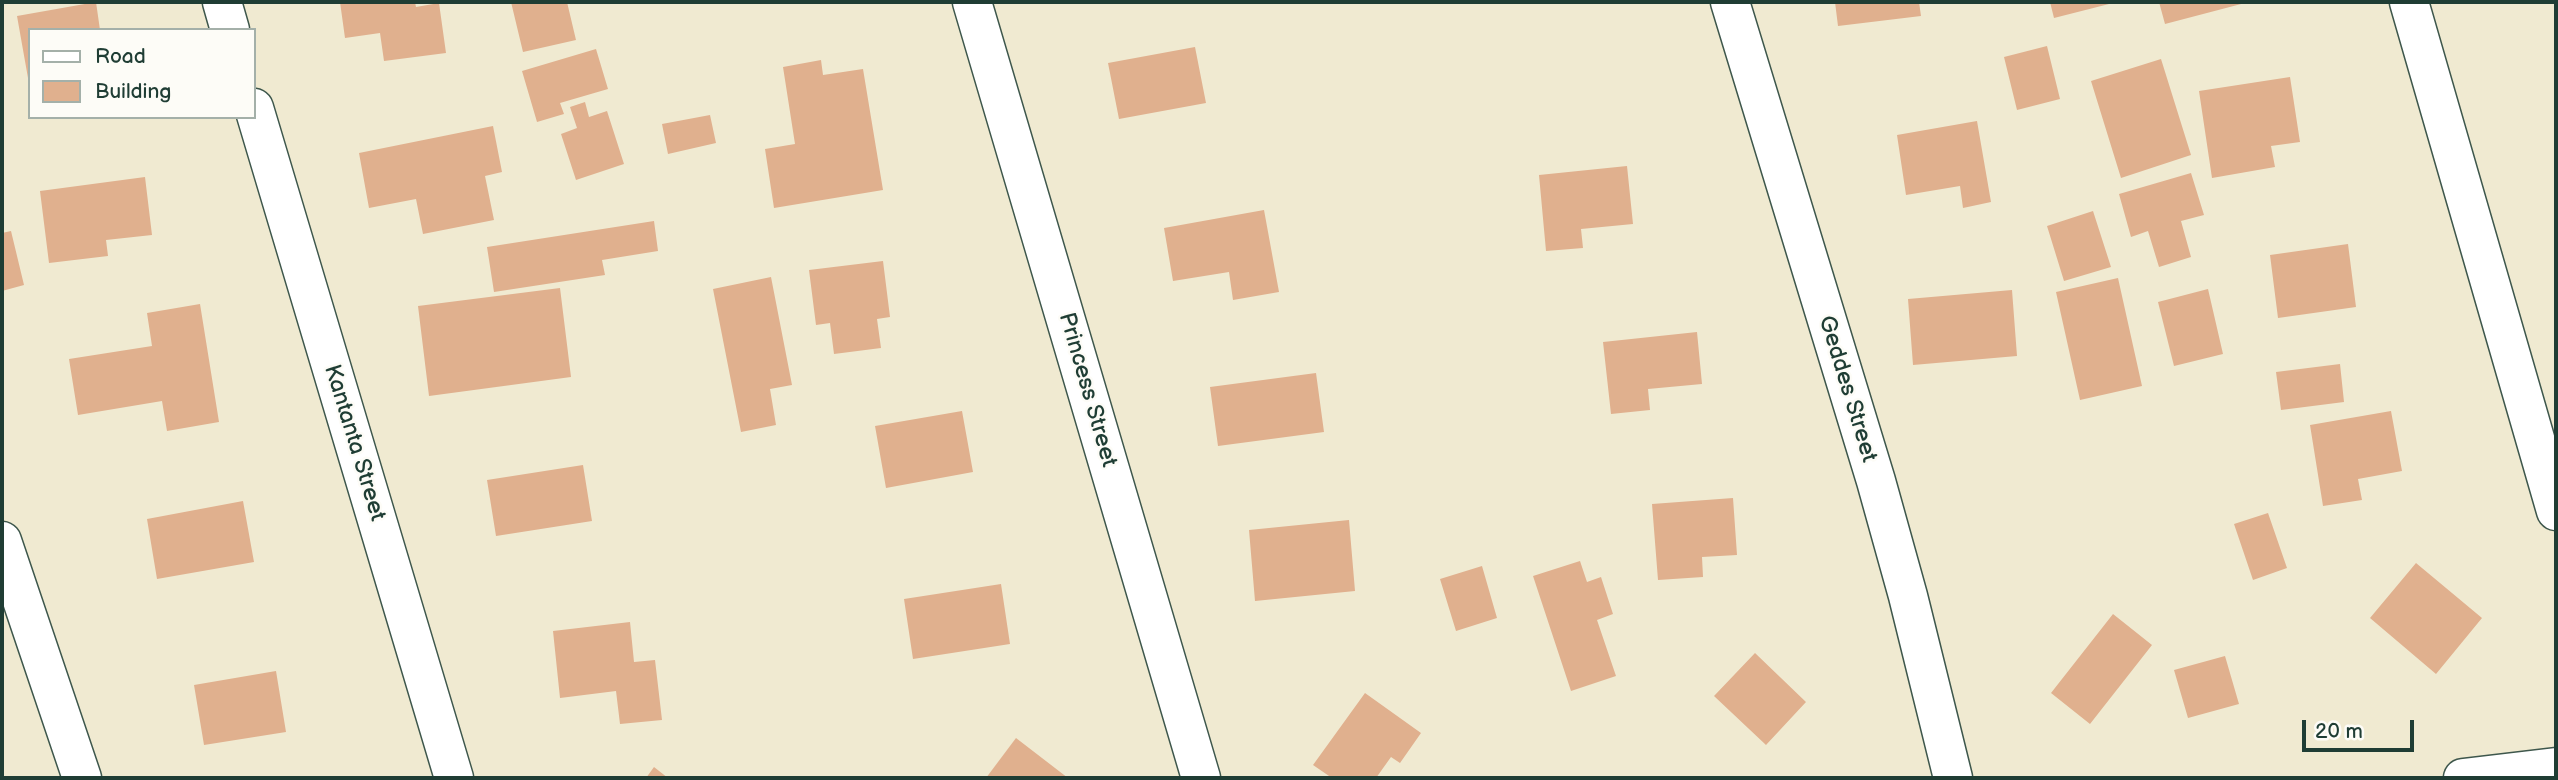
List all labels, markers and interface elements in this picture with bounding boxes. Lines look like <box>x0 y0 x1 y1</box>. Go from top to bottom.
legend <box>28 28 256 119</box>
text: Road <box>95 44 146 69</box>
text: Building <box>95 79 171 104</box>
street label: Princess Street <box>1052 310 1122 470</box>
street label: Geddes Street <box>1812 312 1882 466</box>
street label: Kantanta Street <box>317 362 391 524</box>
scale bar <box>2306 706 2418 750</box>
text: 20 m <box>2315 719 2363 744</box>

